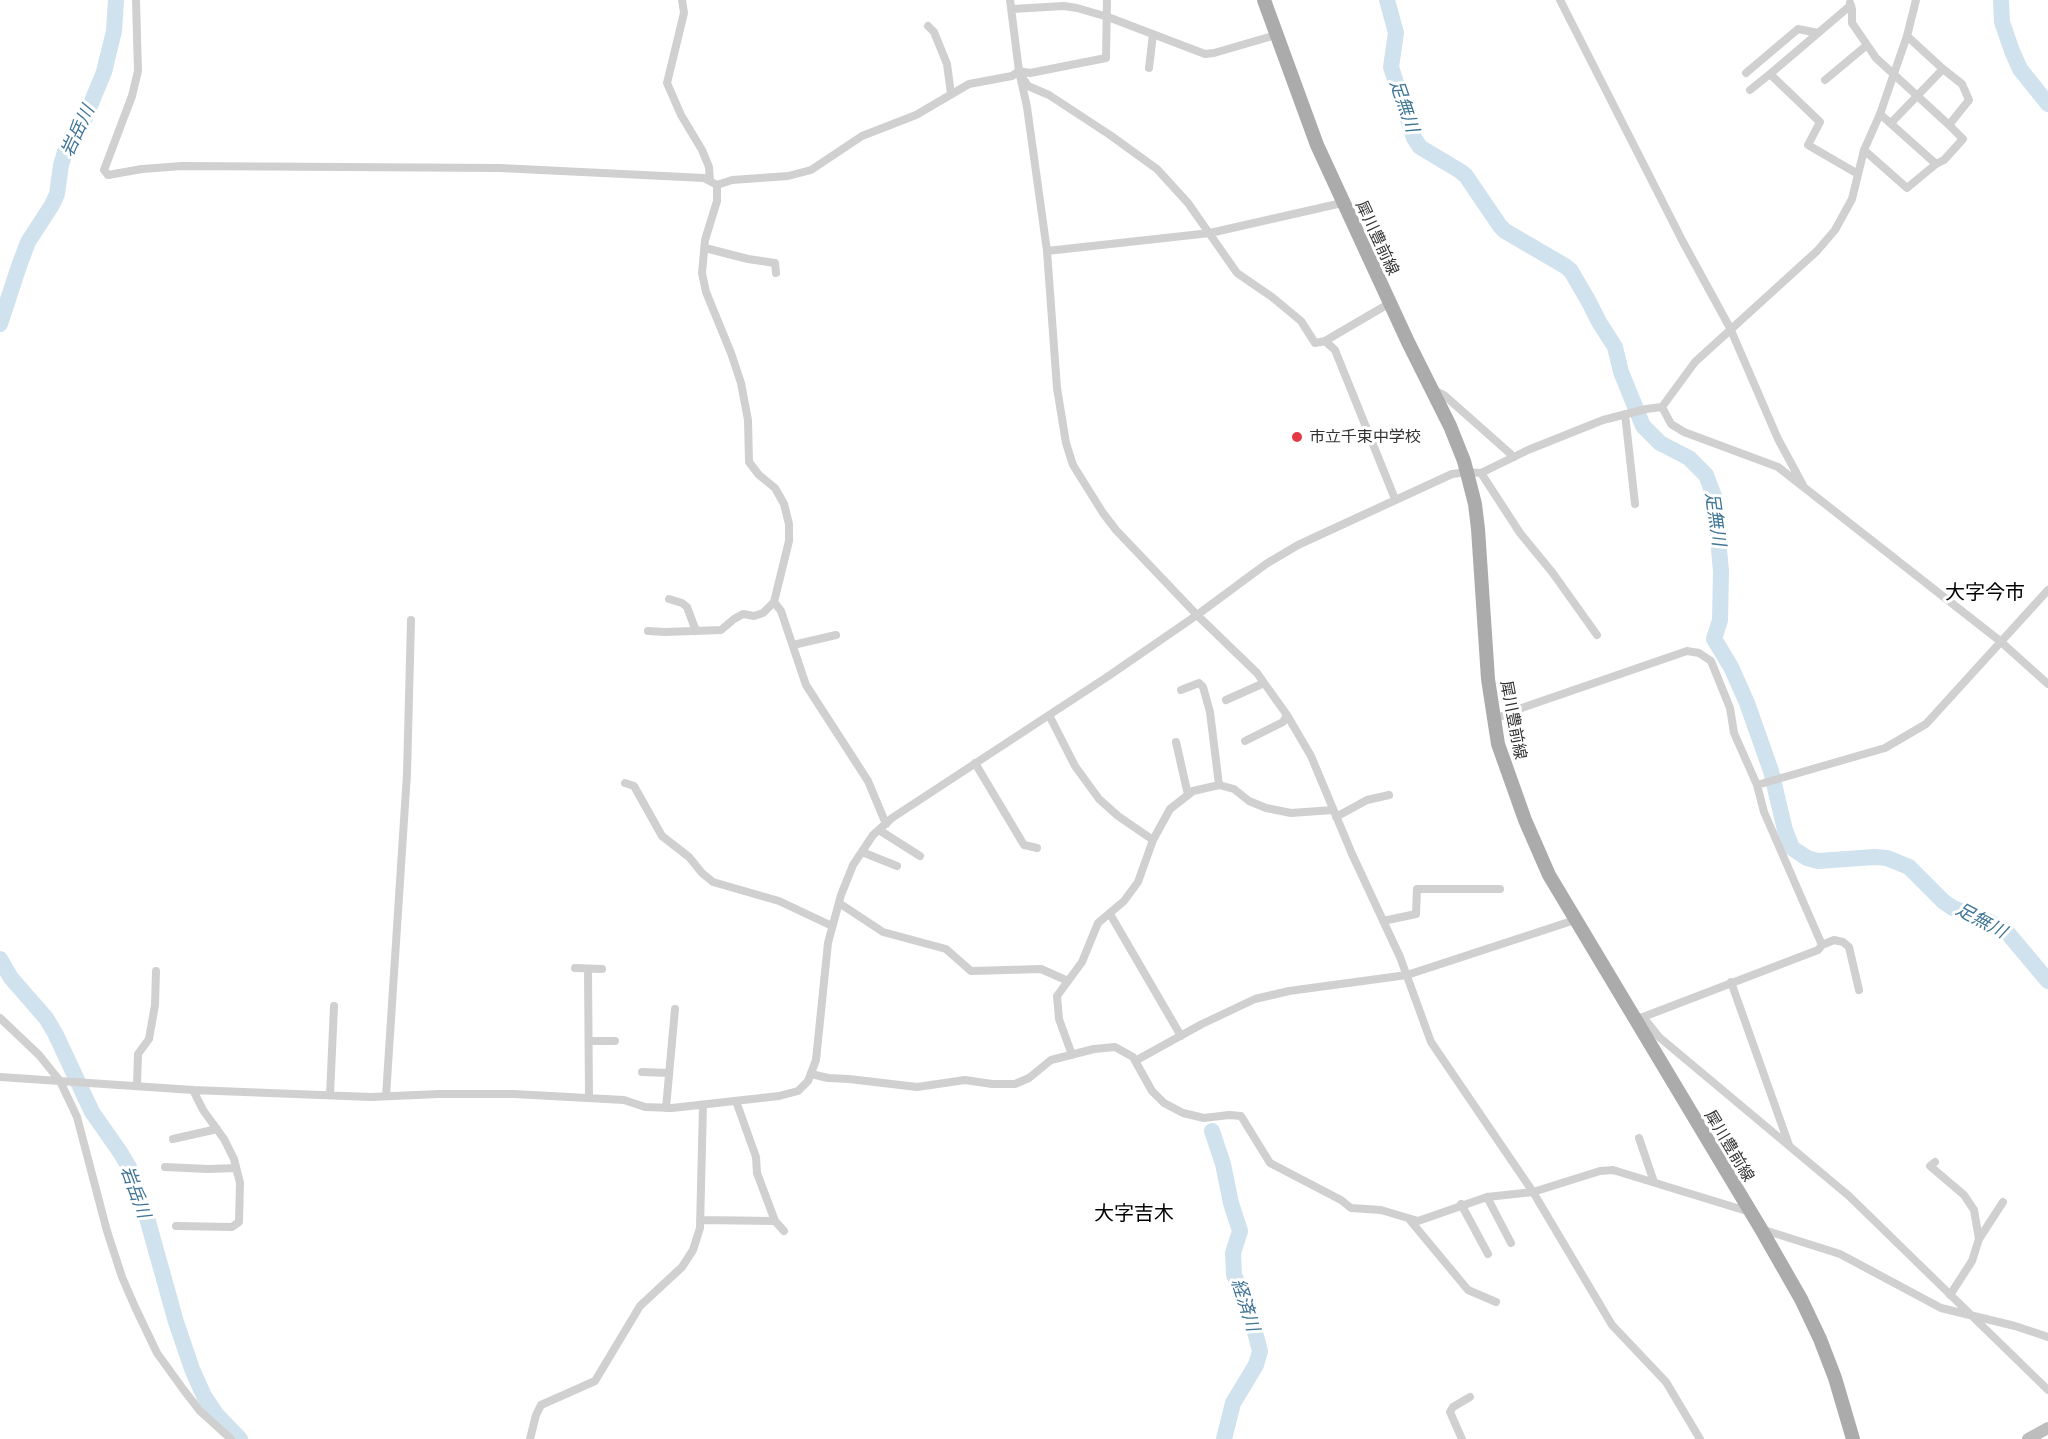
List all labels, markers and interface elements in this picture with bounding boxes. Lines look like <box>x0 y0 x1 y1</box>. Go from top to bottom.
water label: 足無川 <box>1385 77 1423 135</box>
water label: 岩岳川 <box>57 102 99 160</box>
street label: 犀川豊前線 <box>1351 198 1403 278</box>
place label: 市立千束中学校 <box>1309 427 1421 447</box>
marker: 市立千束中学校 <box>1290 430 1304 444</box>
water label: 足無川 <box>1701 491 1729 547</box>
district label: 大字今市 <box>1945 581 2025 605</box>
street label: 犀川豊前線 <box>1496 679 1530 761</box>
water label: 足無川 <box>1952 899 2010 943</box>
street label: 犀川豊前線 <box>1700 1107 1758 1185</box>
water label: 岩岳川 <box>116 1163 154 1221</box>
district label: 大字吉木 <box>1094 1202 1174 1226</box>
water label: 経済川 <box>1226 1276 1264 1334</box>

